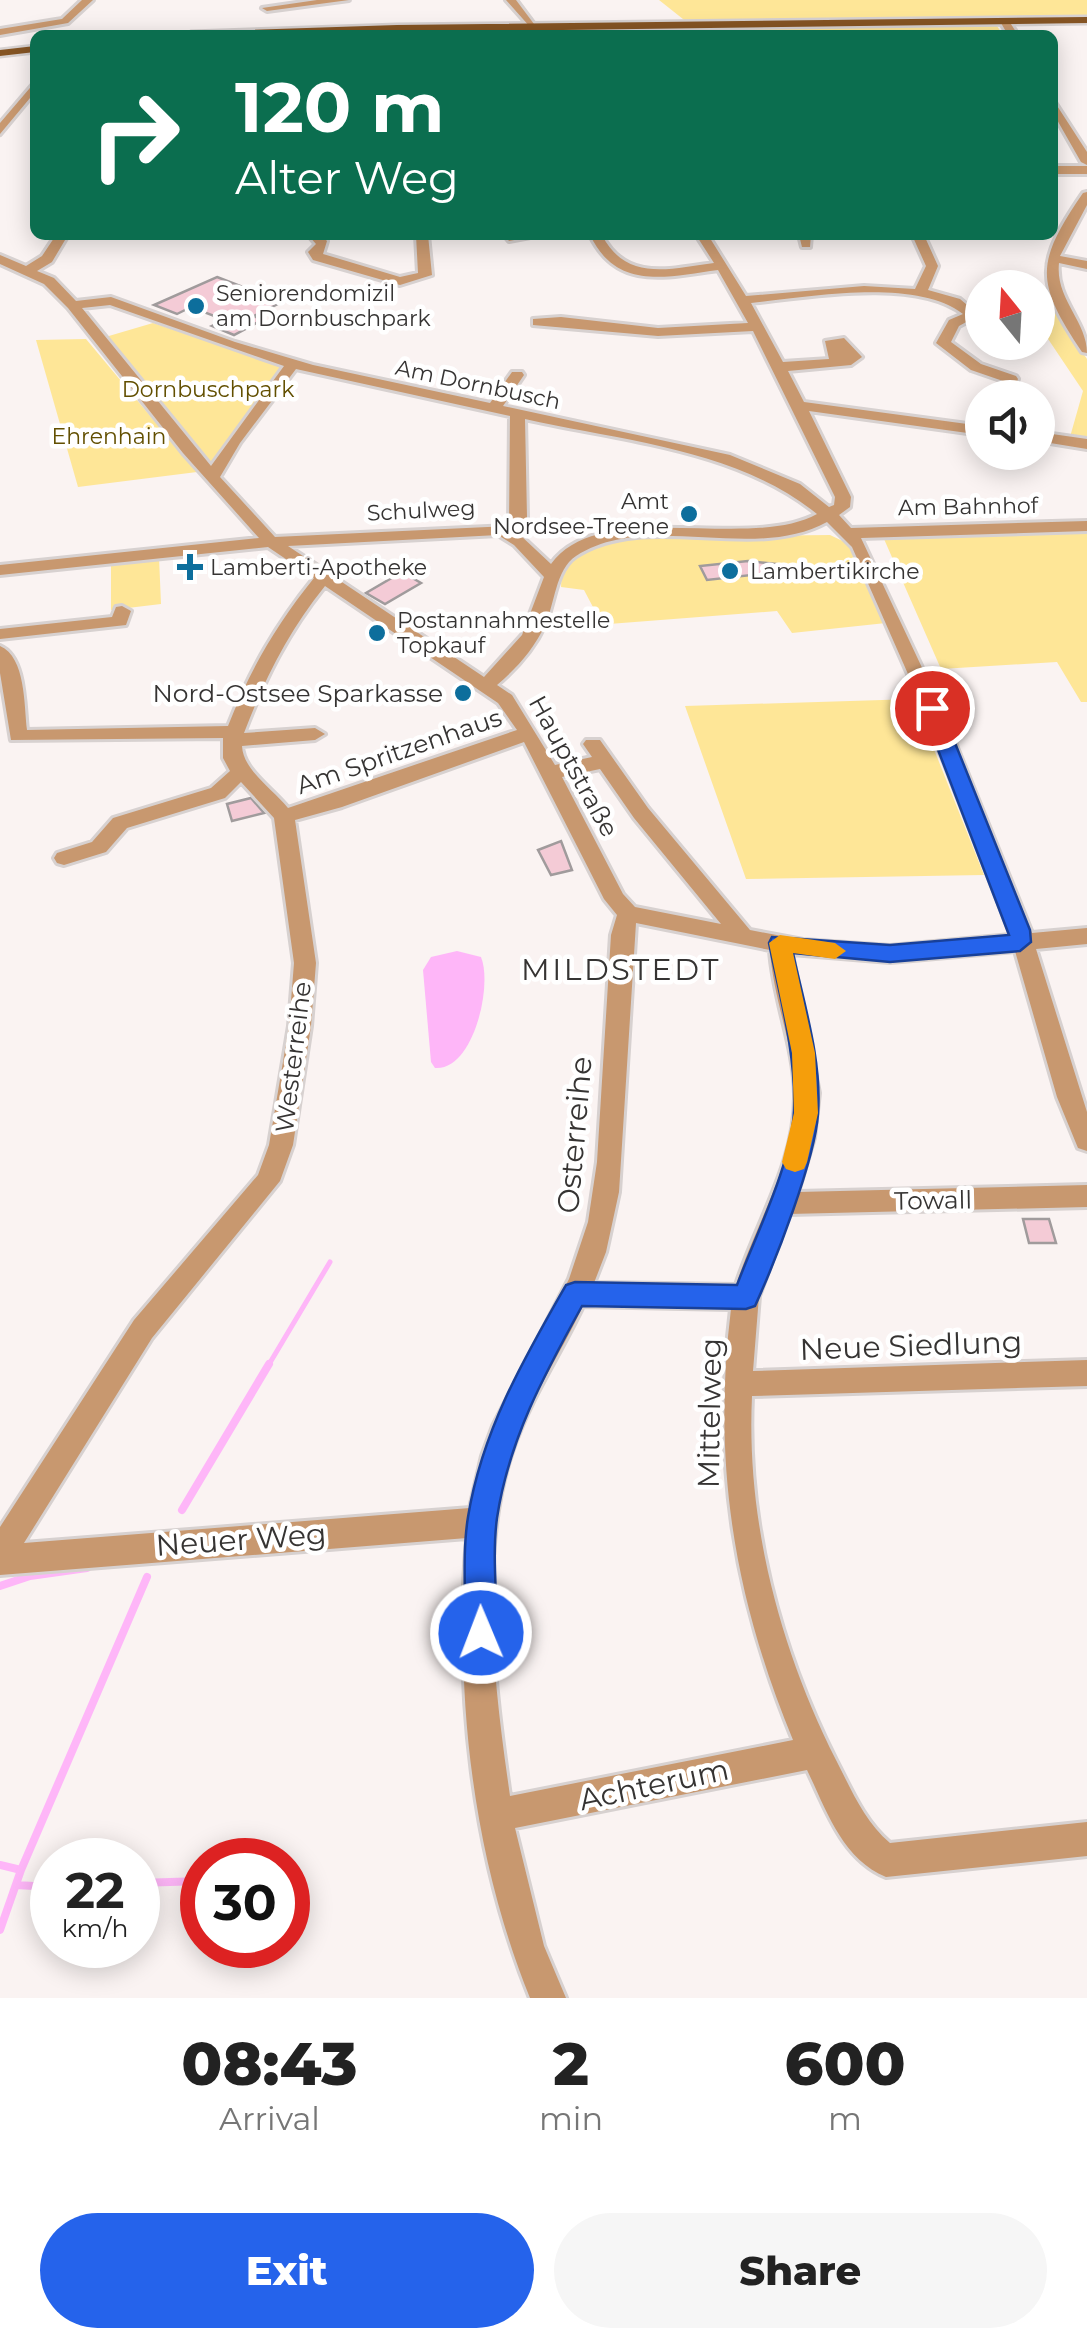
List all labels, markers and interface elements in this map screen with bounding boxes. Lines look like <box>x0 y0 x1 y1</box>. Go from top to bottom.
text: 120 m <box>235 64 445 150</box>
icon: right <box>70 70 200 200</box>
text: Alter Weg <box>235 150 459 205</box>
north arrow <box>965 270 1055 360</box>
map controls <box>965 270 1055 470</box>
place label: Seniorendomizil am Dornbuschpark <box>216 280 432 332</box>
marker: Seniorendomizil am Dornbuschpark <box>185 295 207 317</box>
street label: Am Dornbusch <box>393 354 563 415</box>
park label: Dornbuschpark <box>122 376 295 403</box>
button: sound <box>965 380 1055 470</box>
park label: Ehrenhain <box>52 423 166 450</box>
place label: Amt Nordsee-Treene <box>493 488 669 540</box>
street label: Am Bahnhof <box>898 492 1040 521</box>
street label: Schulweg <box>366 494 476 527</box>
marker: Amt Nordsee-Treene <box>678 503 700 525</box>
place label: Lamberti-Apotheke <box>210 554 427 581</box>
marker: Lamberti-Apotheke <box>179 556 201 578</box>
place label: Lambertikirche <box>750 558 919 585</box>
marker: Lambertikirche <box>719 560 741 582</box>
place label: Postannahmestelle Topkauf <box>397 607 610 659</box>
marker: Postannahmestelle Topkauf <box>366 622 388 644</box>
pin <box>890 666 975 751</box>
place label: Nord-Ostsee Sparkasse <box>153 678 443 708</box>
icon: arrive <box>905 681 960 736</box>
marker: Nord-Ostsee Sparkasse <box>452 682 474 704</box>
street label: Hauptstraße <box>523 690 625 842</box>
street label: Am Spritzenhaus <box>292 702 506 800</box>
district label: MILDSTEDT <box>521 951 721 988</box>
street label: Westerreihe <box>269 980 317 1134</box>
street label: Osterreihe <box>549 1055 600 1215</box>
street label: Towall <box>894 1184 972 1216</box>
street label: Neue Siedlung <box>799 1323 1023 1368</box>
street label: Mittelweg <box>690 1337 729 1489</box>
street label: Neuer Weg <box>154 1515 328 1564</box>
position arrow <box>429 1581 533 1685</box>
street label: Achterum <box>576 1751 732 1818</box>
speed limit sign: 30 <box>180 1838 310 1968</box>
text: 22 <box>66 1860 125 1921</box>
text: km/h <box>62 1913 128 1943</box>
text: 08:43 <box>181 2027 358 2100</box>
text: 2 <box>553 2027 589 2100</box>
text: 600 <box>784 2027 906 2100</box>
text: Arrival <box>219 2099 320 2138</box>
text: min <box>539 2099 603 2138</box>
text: m <box>828 2099 862 2138</box>
button: Exit <box>40 2213 534 2328</box>
button: Share <box>554 2213 1047 2328</box>

